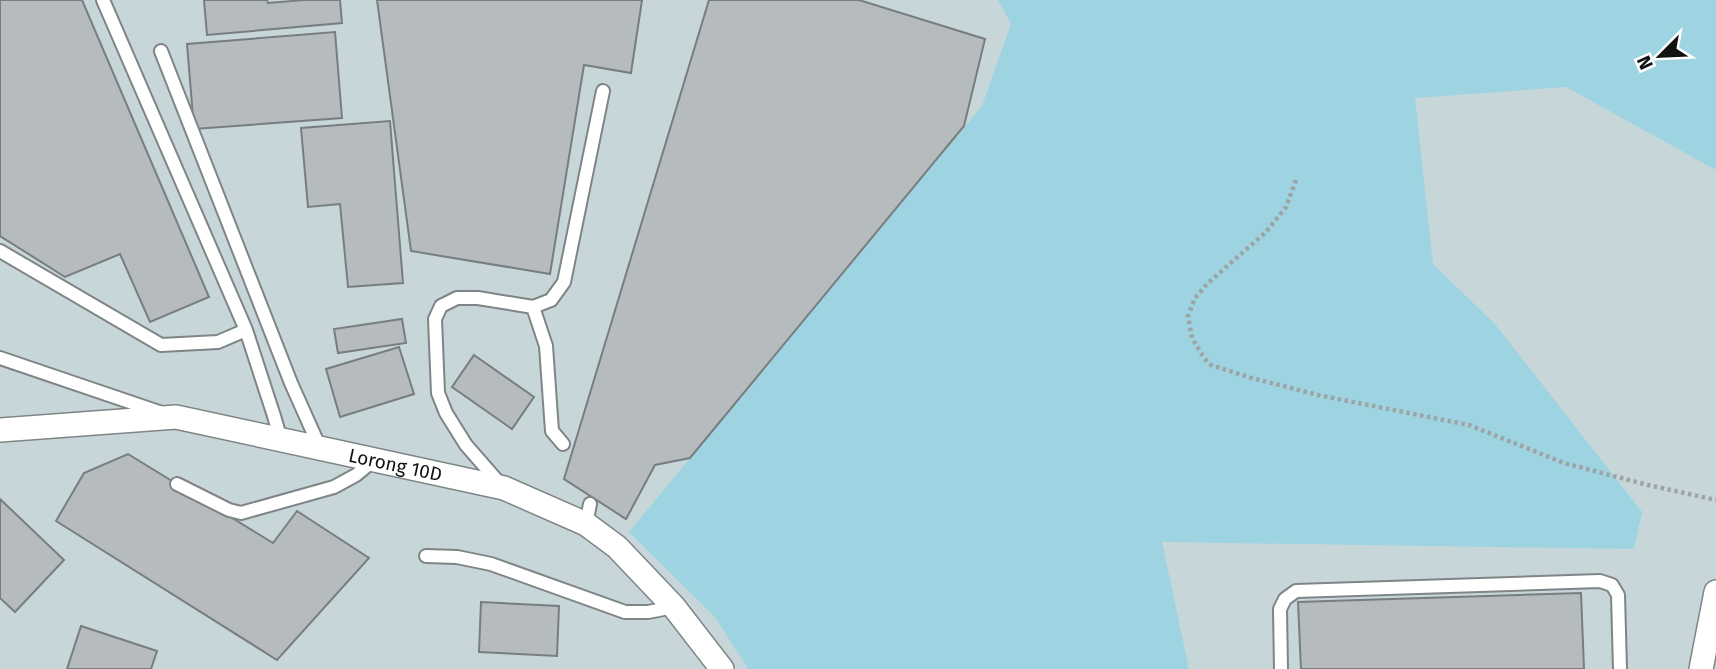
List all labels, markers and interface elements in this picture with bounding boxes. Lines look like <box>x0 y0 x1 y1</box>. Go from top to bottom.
north arrow <box>1625 21 1695 91</box>
text: N <box>1632 52 1658 73</box>
street label: Lorong 10D <box>347 443 444 486</box>

